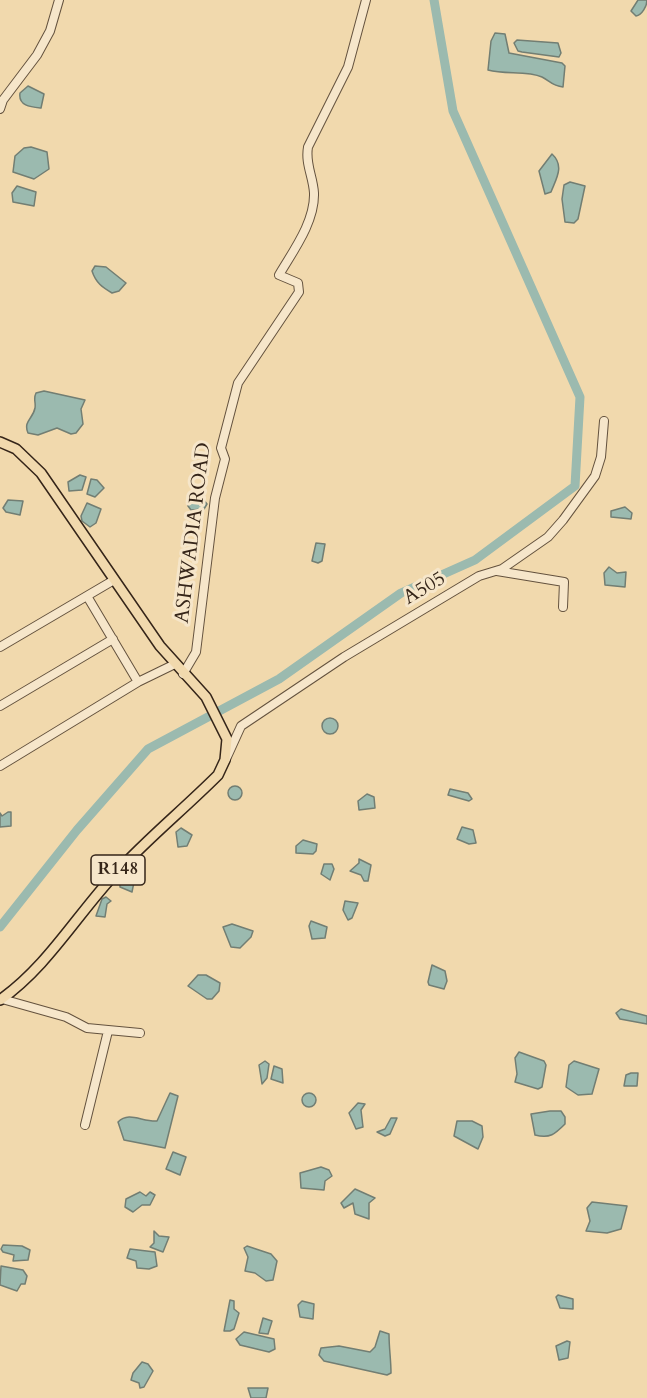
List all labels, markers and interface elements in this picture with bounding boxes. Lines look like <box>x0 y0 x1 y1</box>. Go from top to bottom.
street label: ASHWADIA ROAD <box>171 441 217 625</box>
street label: A505 <box>400 567 450 611</box>
road number: R148 <box>91 855 145 885</box>

